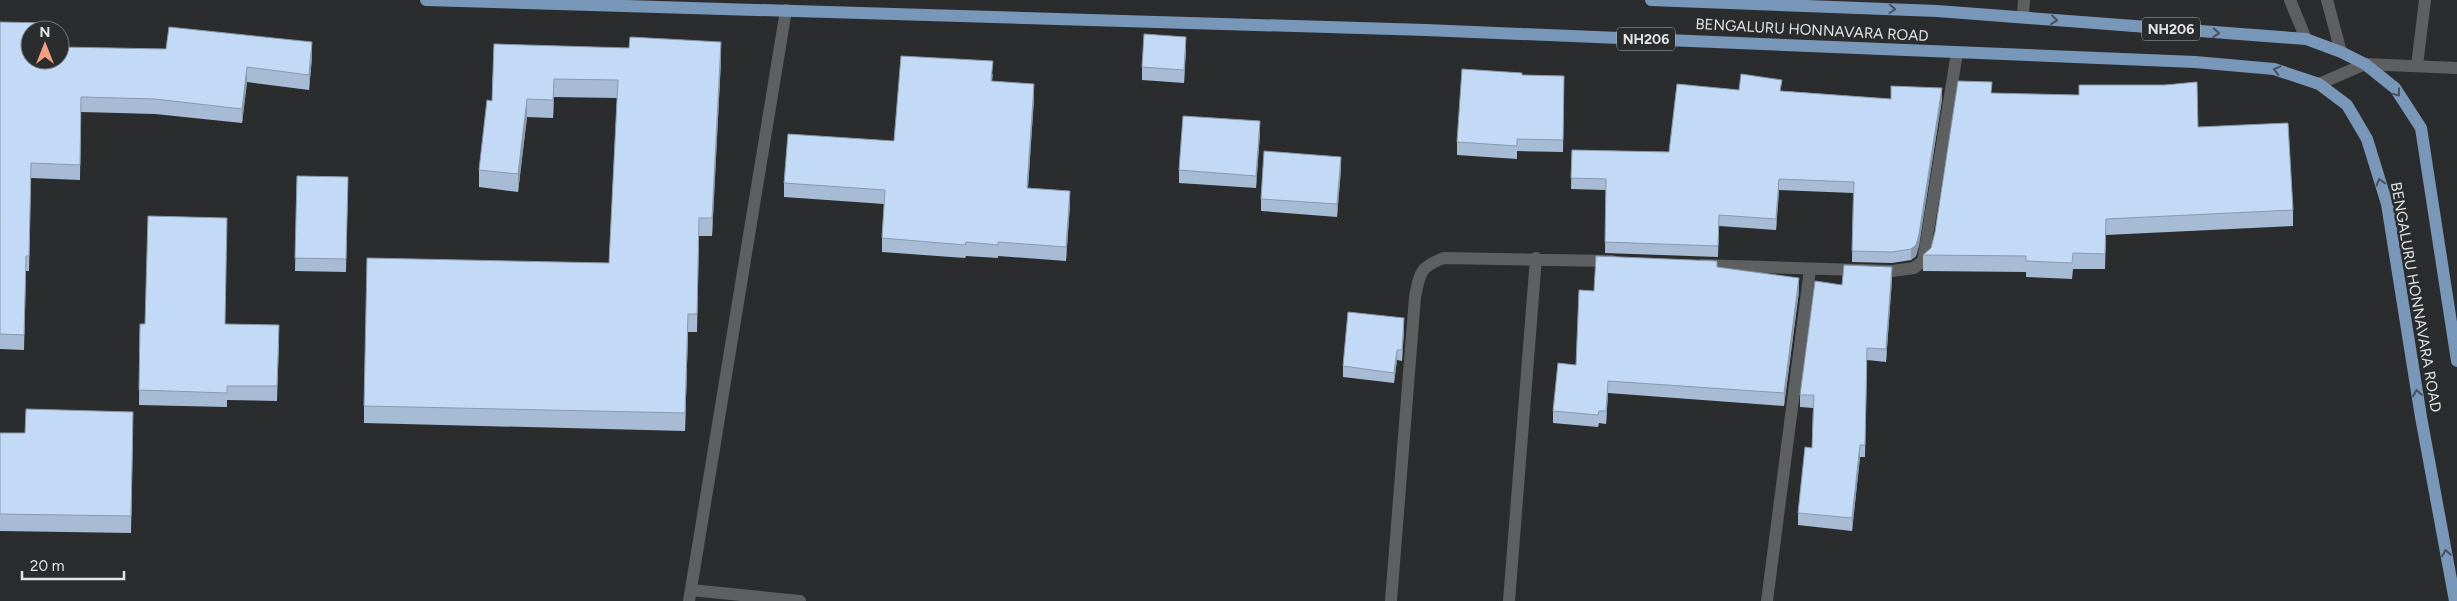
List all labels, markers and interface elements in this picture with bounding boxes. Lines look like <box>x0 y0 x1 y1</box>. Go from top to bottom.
one-way arrow <box>1888 4 1896 15</box>
one-way arrow <box>2050 14 2058 25</box>
street label: BENGALURU HONNAVARA ROAD <box>1695 15 1929 45</box>
road number: NH206 <box>2142 18 2200 40</box>
north arrow <box>20 20 70 70</box>
text: N <box>40 24 50 41</box>
one-way arrow <box>2212 27 2220 38</box>
road number: NH206 <box>1617 28 1675 50</box>
one-way arrow <box>2274 66 2282 76</box>
one-way arrow <box>2391 87 2399 96</box>
one-way arrow <box>2375 178 2385 186</box>
street label: BENGALURU HONNAVARA ROAD <box>2387 180 2445 414</box>
one-way arrow <box>2413 389 2423 397</box>
scale bar <box>22 548 125 580</box>
one-way arrow <box>2441 549 2452 557</box>
text: 20 m <box>30 557 64 575</box>

